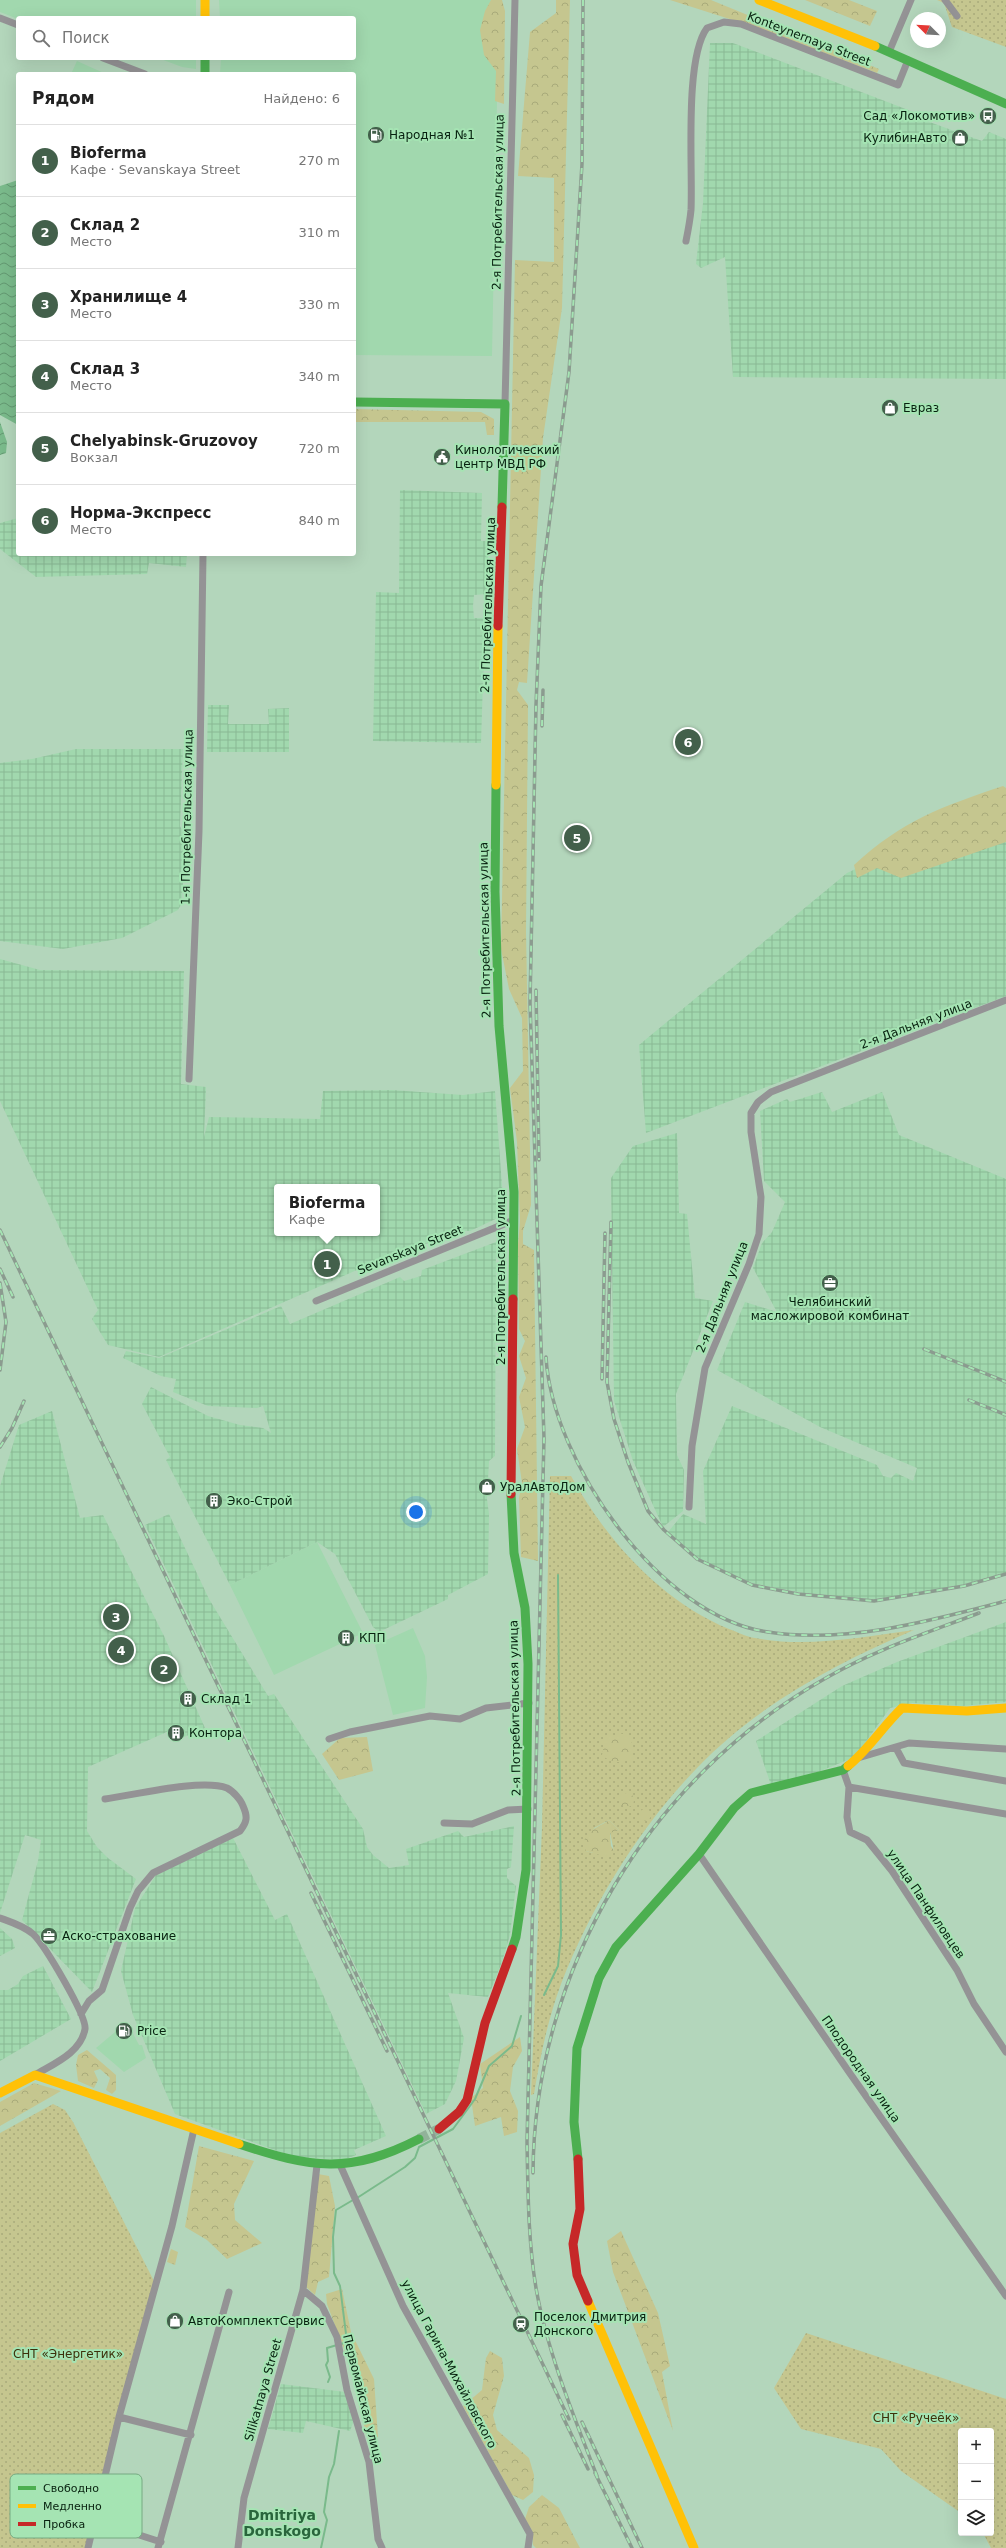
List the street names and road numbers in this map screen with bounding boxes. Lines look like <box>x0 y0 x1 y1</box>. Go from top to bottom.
street label: Konteynernaya Street <box>745 9 873 69</box>
street label: 2-я Потребительская улица <box>489 114 507 290</box>
street label: 2-я Потребительская улица <box>478 517 498 693</box>
street label: 1-я Потребительская улица <box>178 729 196 905</box>
street label: 2-я Потребительская улица <box>476 842 494 1018</box>
street label: 2-я Дальняя улица <box>858 996 974 1052</box>
street label: 2-я Потребительская улица <box>494 1189 508 1365</box>
street label: Sevanskaya Street <box>355 1222 465 1277</box>
street label: 2-я Дальняя улица <box>693 1239 751 1355</box>
street label: 2-я Потребительская улица <box>506 1620 524 1796</box>
street label: улица Панфиловцев <box>884 1847 968 1961</box>
street label: Плодородная улица <box>819 2013 903 2125</box>
street label: улица Гарина-Михайловского <box>398 2277 500 2451</box>
street label: Первомайская улица <box>340 2333 386 2465</box>
street label: Silikatnaya Street <box>242 2337 284 2443</box>

